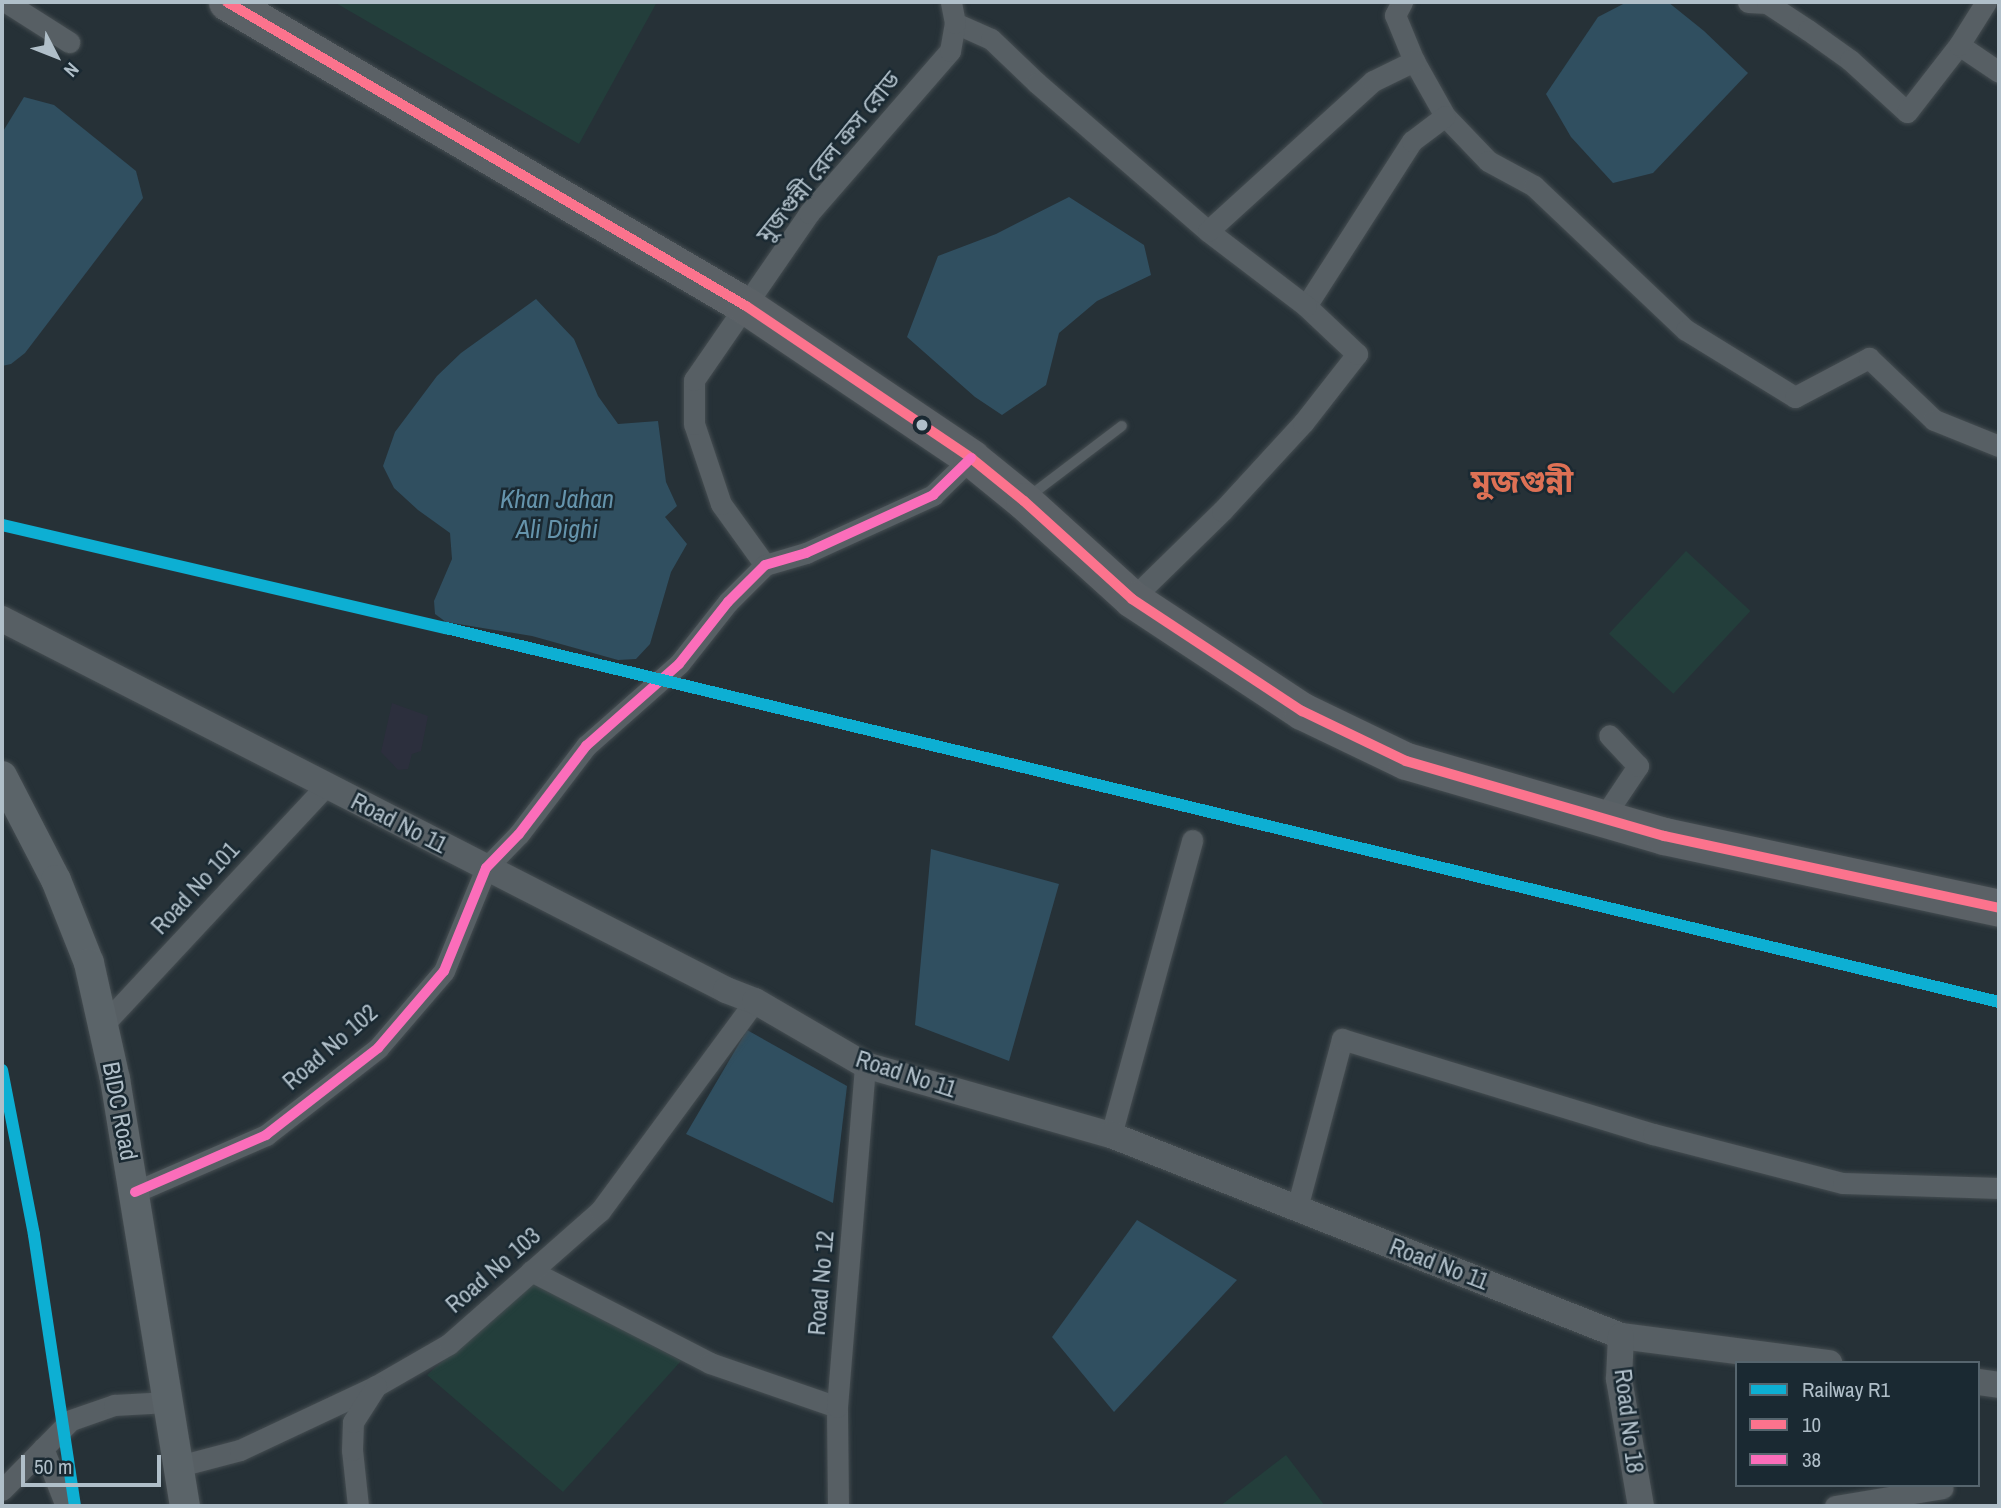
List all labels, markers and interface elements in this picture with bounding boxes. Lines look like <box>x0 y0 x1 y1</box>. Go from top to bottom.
north arrow <box>21 21 91 91</box>
text: N <box>58 57 85 83</box>
street label: মুজগুন্নী রেল ক্রস রোড <box>750 65 906 249</box>
unlabelled marker <box>915 418 929 432</box>
district label: মুজগুন্নী <box>1471 462 1573 500</box>
water label: Khan Jahan Ali Dighi <box>500 483 614 544</box>
street label: Road No 11 <box>346 787 452 859</box>
street label: Road No 101 <box>145 836 245 940</box>
street label: Road No 102 <box>277 998 383 1096</box>
street label: Road No 11 <box>852 1044 960 1104</box>
street label: BIDC Road <box>96 1059 144 1163</box>
street label: Road No 103 <box>440 1221 546 1319</box>
street label: Road No 12 <box>802 1229 840 1337</box>
street label: Road No 11 <box>1385 1232 1493 1296</box>
legend <box>1735 1361 1980 1487</box>
street label: Road No 18 <box>1608 1367 1650 1475</box>
text: Railway R1 <box>1802 1375 1890 1404</box>
text: 10 <box>1802 1410 1821 1439</box>
scale bar <box>24 1442 164 1486</box>
text: 38 <box>1802 1445 1821 1474</box>
text: 50 m <box>34 1452 72 1481</box>

